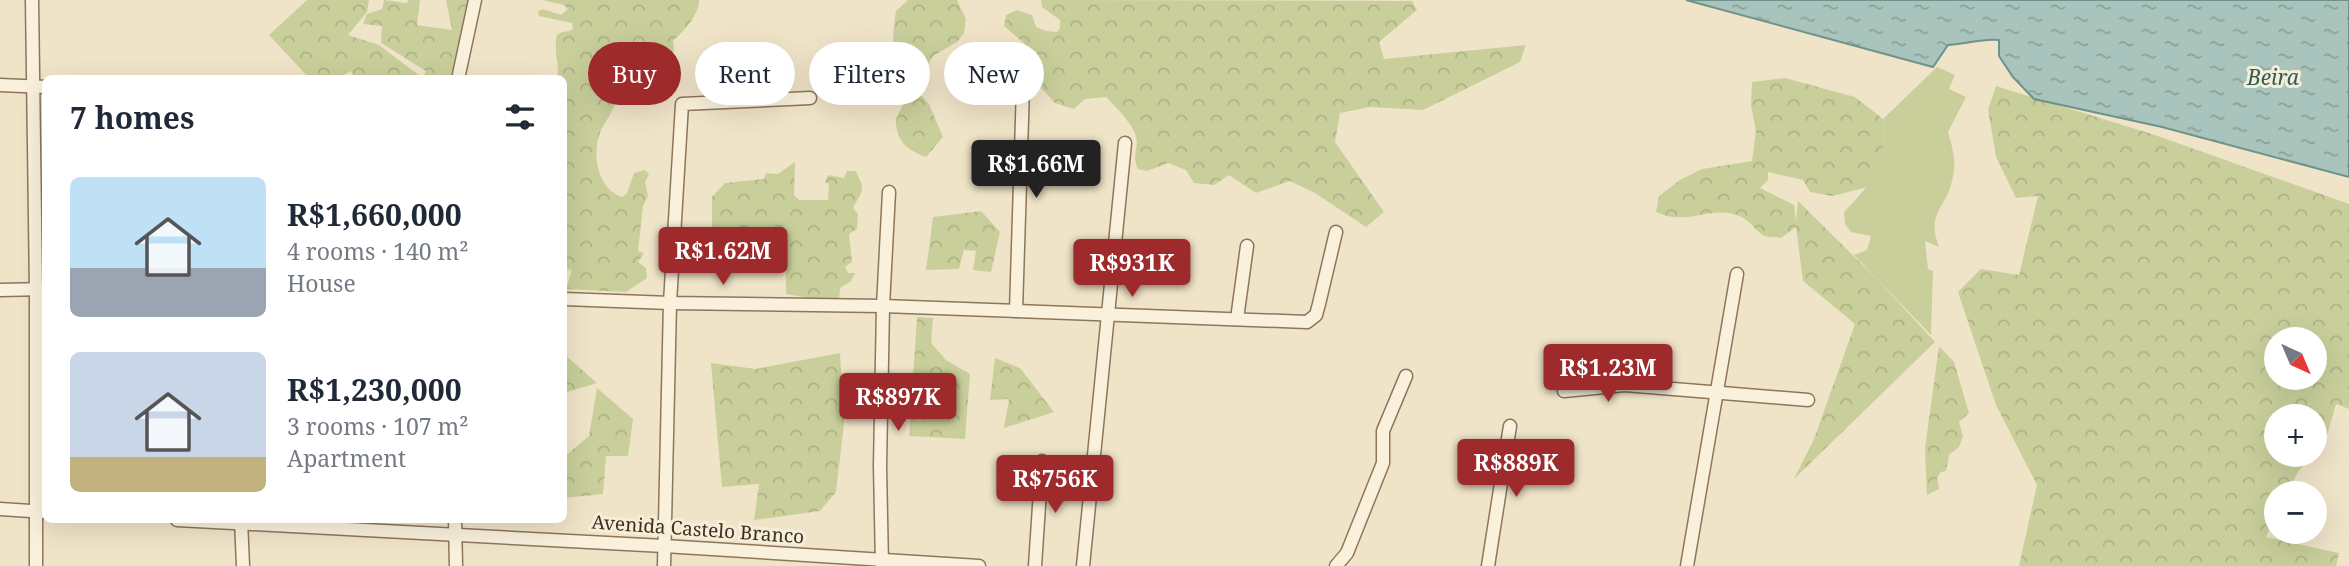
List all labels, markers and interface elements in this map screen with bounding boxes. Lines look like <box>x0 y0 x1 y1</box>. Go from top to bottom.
chip: Buy <box>588 42 681 105</box>
chip: Rent <box>695 42 795 105</box>
chip: Filters <box>809 42 930 105</box>
chip: New <box>944 42 1044 105</box>
water label: Beira <box>2246 63 2300 91</box>
text: 7 homes <box>70 97 194 138</box>
icon: filters <box>501 98 539 136</box>
pin: R$1.66M <box>971 140 1101 200</box>
text: R$1.66M <box>987 147 1085 179</box>
text: R$1,660,000 <box>287 194 462 235</box>
icon: home <box>126 205 210 289</box>
pin: R$1.62M <box>658 228 788 287</box>
text: R$1.62M <box>674 234 772 266</box>
text: 4 rooms · 140 m² <box>287 235 469 267</box>
pin: R$931K <box>1075 240 1189 299</box>
text: R$931K <box>1089 246 1175 278</box>
text: House <box>287 267 356 299</box>
north arrow <box>2264 327 2328 390</box>
map controls <box>2264 327 2327 544</box>
pin: R$1.23M <box>1543 344 1673 404</box>
text: R$1.23M <box>1559 351 1657 383</box>
text: R$1,230,000 <box>287 369 462 410</box>
pin: R$897K <box>841 374 955 433</box>
icon: home <box>126 380 210 464</box>
text: R$897K <box>855 380 941 412</box>
button: + <box>2264 404 2327 467</box>
text: 3 rooms · 107 m² <box>287 410 469 442</box>
pin: R$889K <box>1459 440 1573 499</box>
text: Apartment <box>287 442 406 474</box>
text: R$889K <box>1473 446 1559 478</box>
pin: R$756K <box>998 456 1112 515</box>
text: R$756K <box>1012 462 1098 494</box>
button: − <box>2264 481 2327 544</box>
street label: Avenida Castelo Branco <box>591 509 805 549</box>

